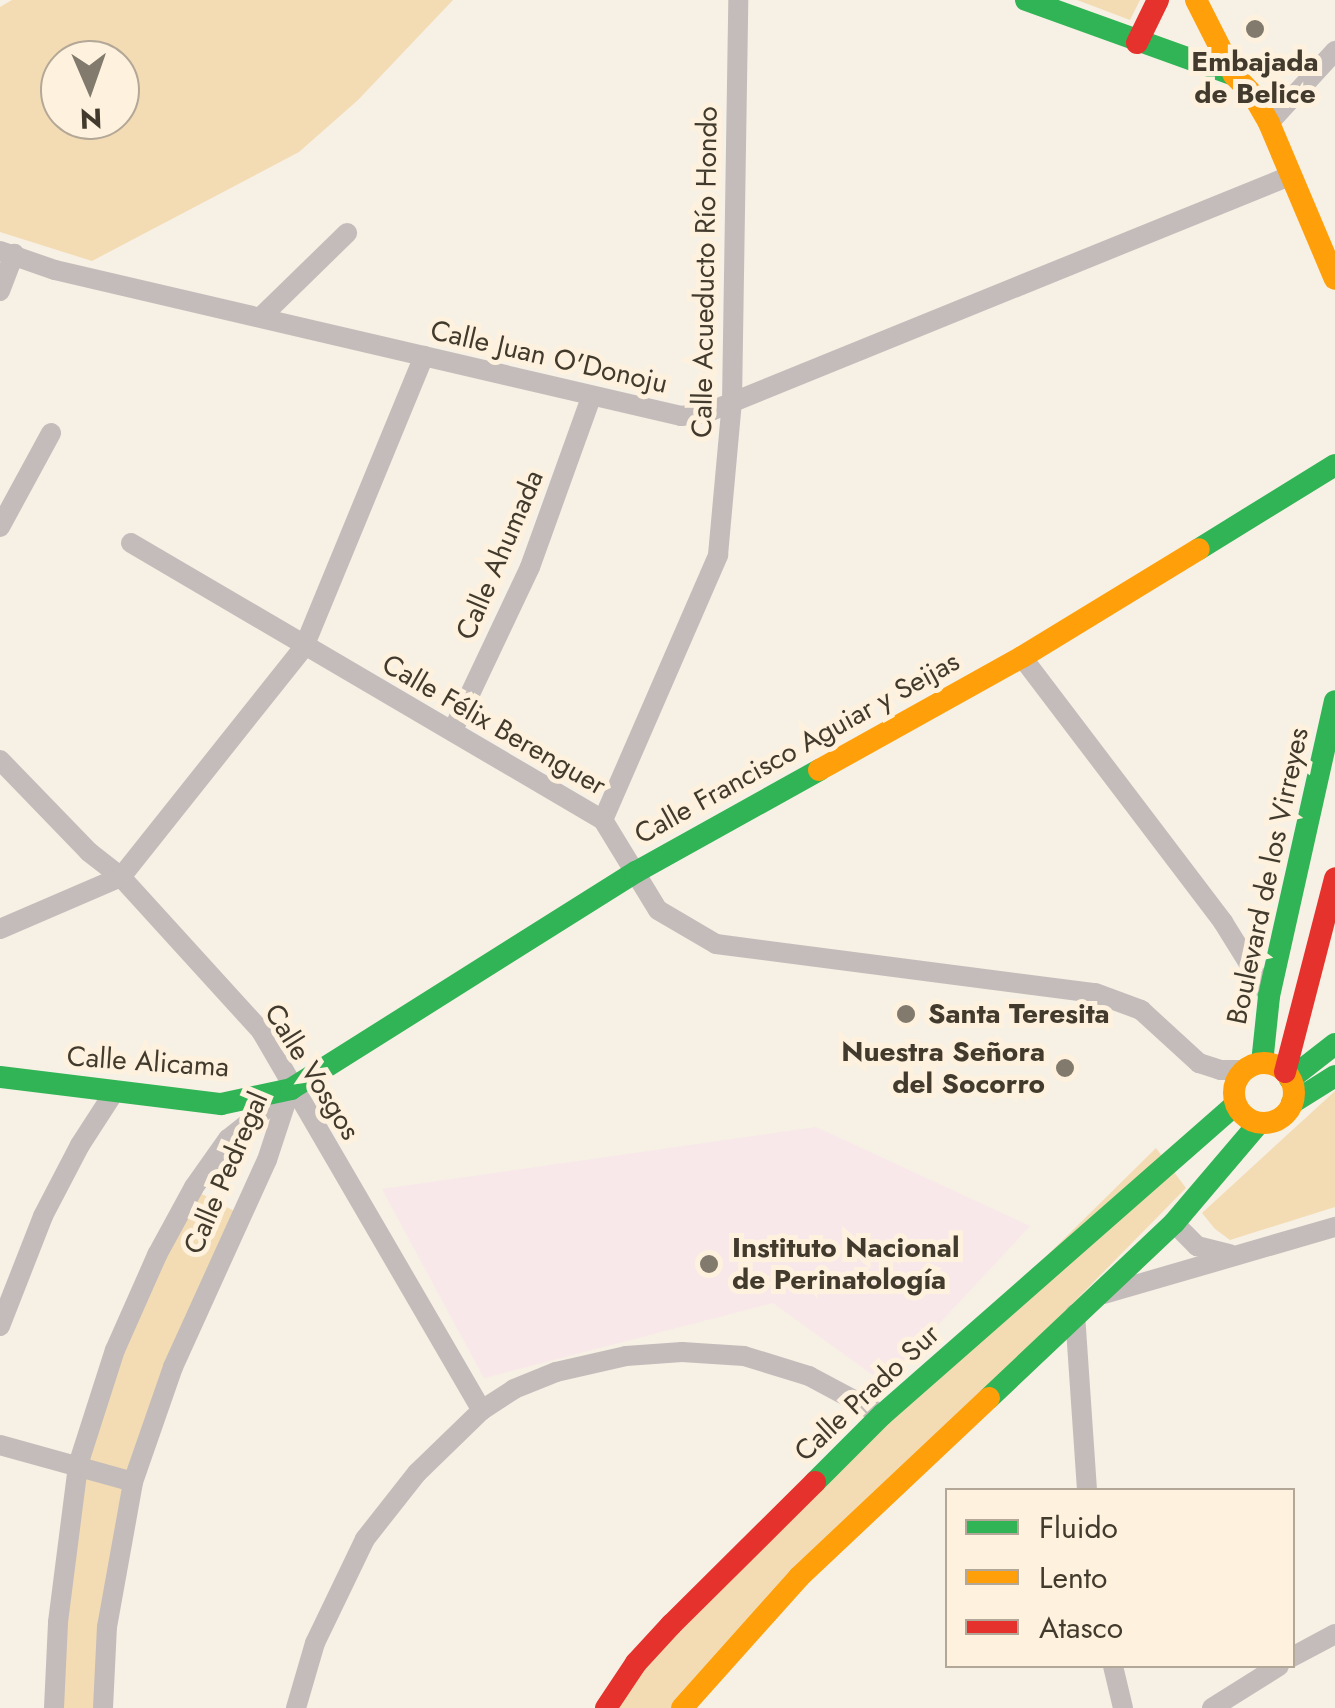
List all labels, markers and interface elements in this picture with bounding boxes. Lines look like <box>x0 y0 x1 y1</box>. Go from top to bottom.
marker: Embajada de Belice <box>1244 18 1266 40</box>
north arrow <box>40 40 140 140</box>
place label: Embajada de Belice <box>1191 45 1319 111</box>
text: N <box>79 98 103 139</box>
street label: Calle Acueducto Río Hondo <box>685 106 725 438</box>
street label: Calle Juan O'Donoju <box>427 313 671 401</box>
street label: Calle Ahumada <box>449 465 551 645</box>
street label: Calle Francisco Aguiar y Seijas <box>629 645 965 851</box>
street label: Calle Félix Berenguer <box>376 647 612 803</box>
street label: Boulevard de los Virreyes <box>1220 725 1316 1027</box>
place label: Santa Teresita <box>928 997 1110 1031</box>
street label: Calle Vosgos <box>257 998 367 1146</box>
marker: Santa Teresita <box>893 1001 919 1027</box>
place label: Nuestra Señora del Socorro <box>841 1035 1045 1101</box>
street label: Calle Alicama <box>66 1040 230 1084</box>
marker: Nuestra Señora del Socorro <box>1054 1057 1076 1079</box>
street label: Calle Pedregal <box>177 1087 275 1259</box>
place label: Instituto Nacional de Perinatología <box>732 1231 959 1297</box>
marker: Instituto Nacional de Perinatología <box>696 1251 722 1277</box>
street label: Calle Prado Sur <box>788 1317 946 1469</box>
legend <box>945 1488 1295 1668</box>
text: Fluido <box>1039 1506 1118 1549</box>
text: Lento <box>1039 1556 1107 1599</box>
text: Atasco <box>1039 1606 1123 1649</box>

